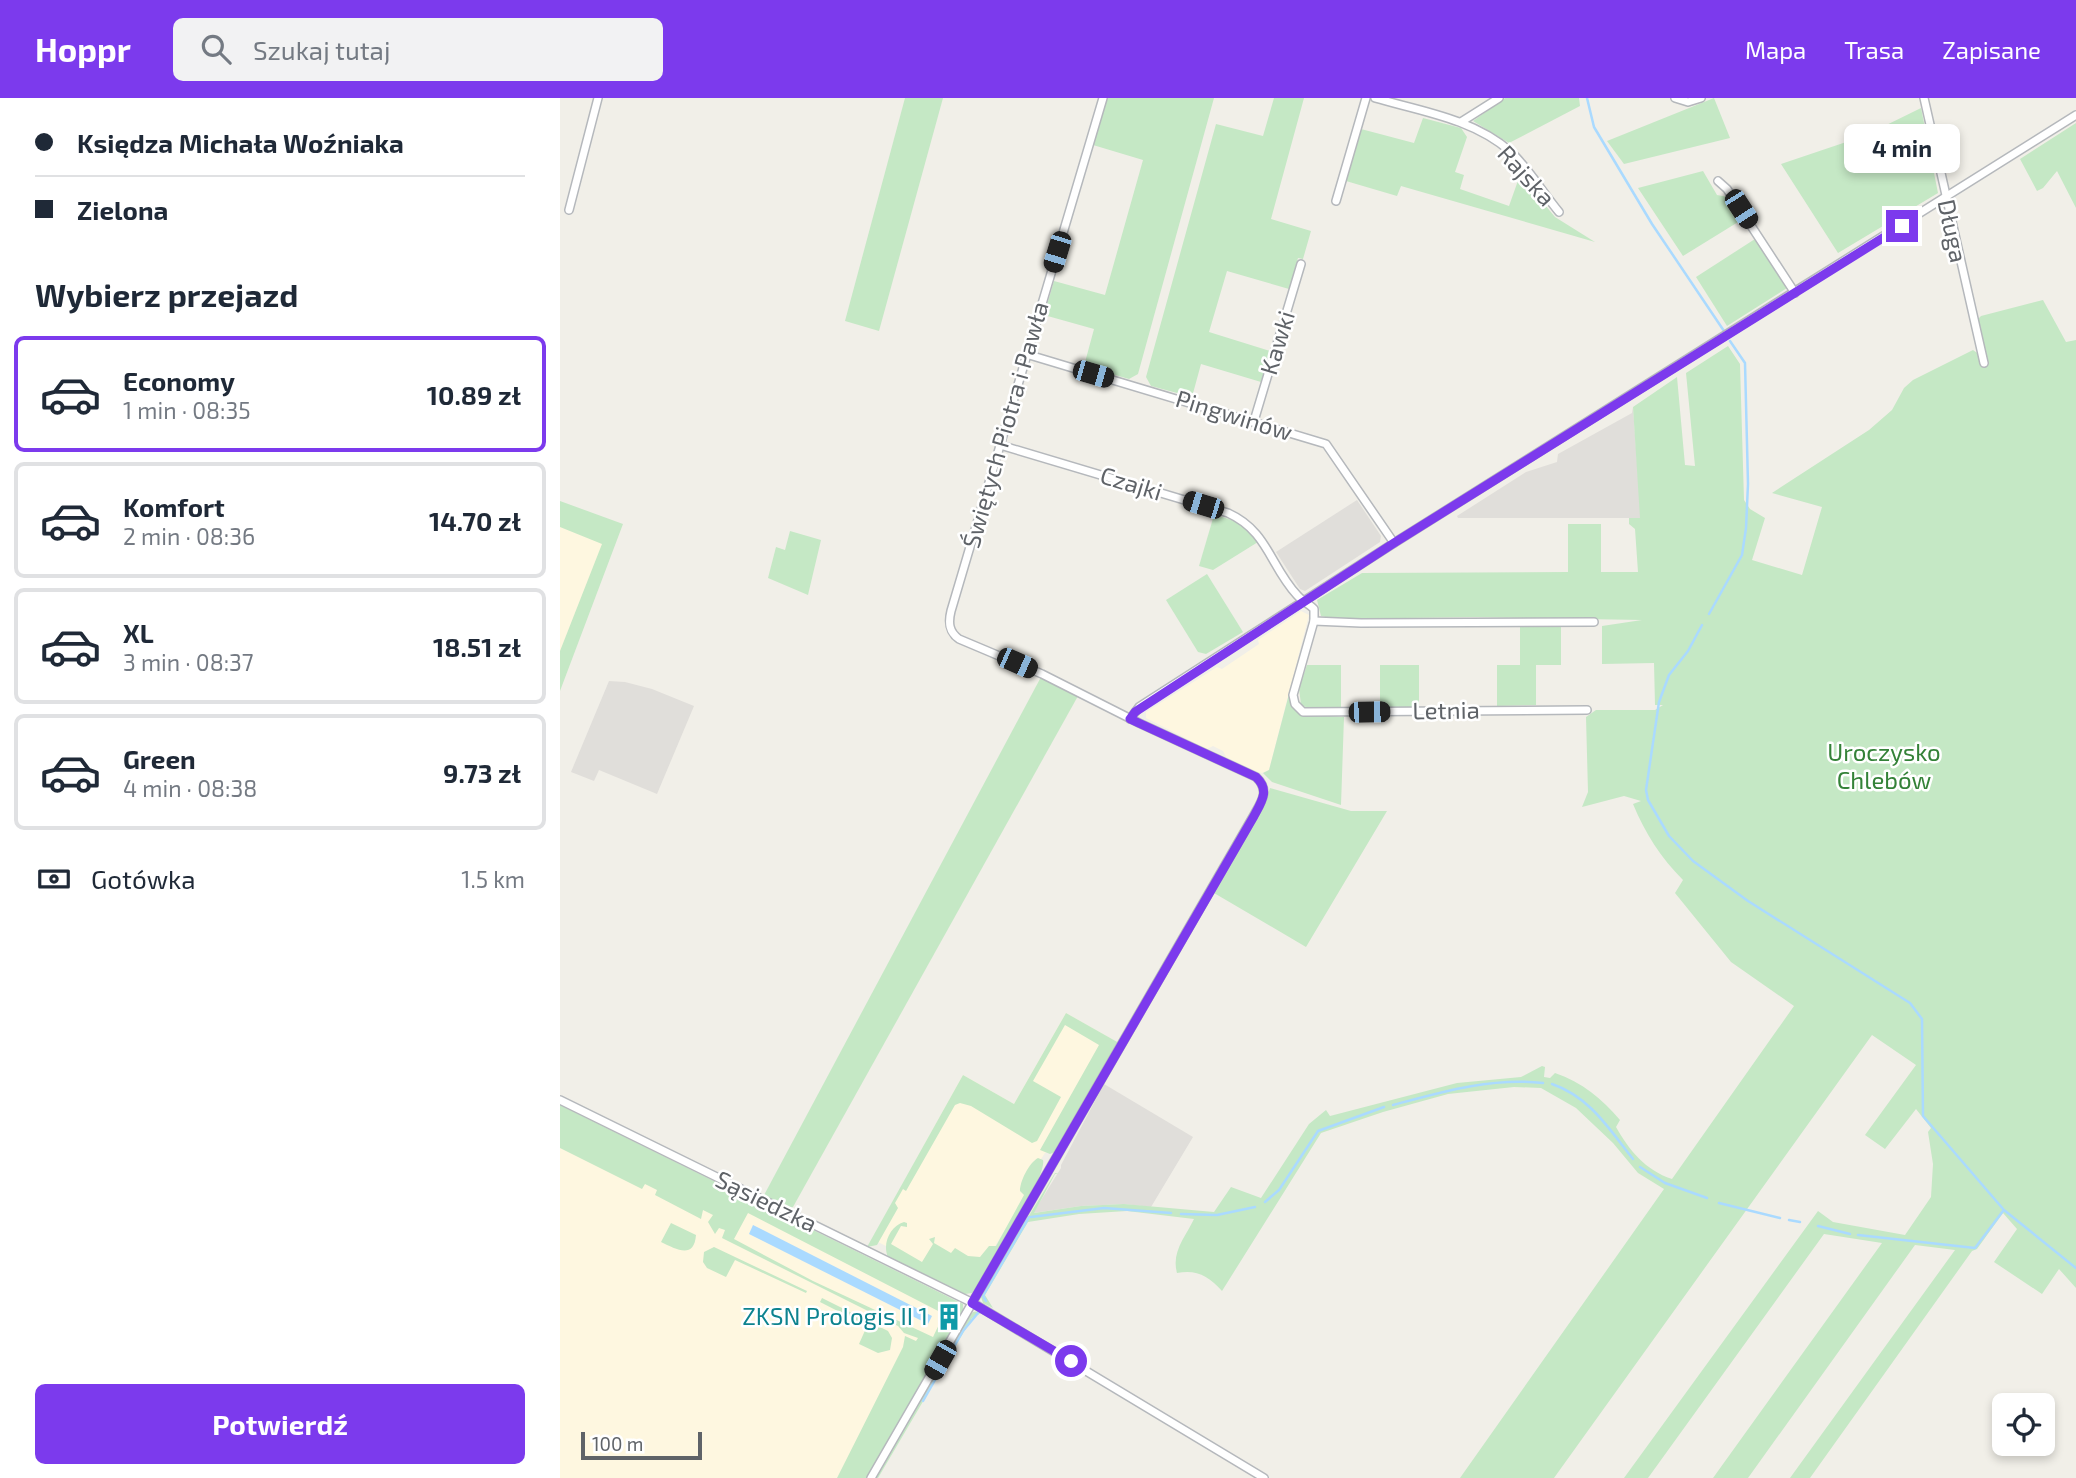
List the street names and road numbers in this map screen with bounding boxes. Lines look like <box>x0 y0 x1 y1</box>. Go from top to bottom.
street label: Rajska <box>1492 139 1562 211</box>
street label: Długa <box>1933 196 1974 265</box>
street label: Świętych Piotra i Pawła <box>955 298 1054 551</box>
street label: Kawki <box>1253 307 1300 378</box>
street label: Pingwinów <box>1173 383 1296 446</box>
street label: Czajki <box>1097 459 1166 506</box>
street label: Letnia <box>1412 694 1480 725</box>
street label: Sąsiedzka <box>711 1164 822 1238</box>

